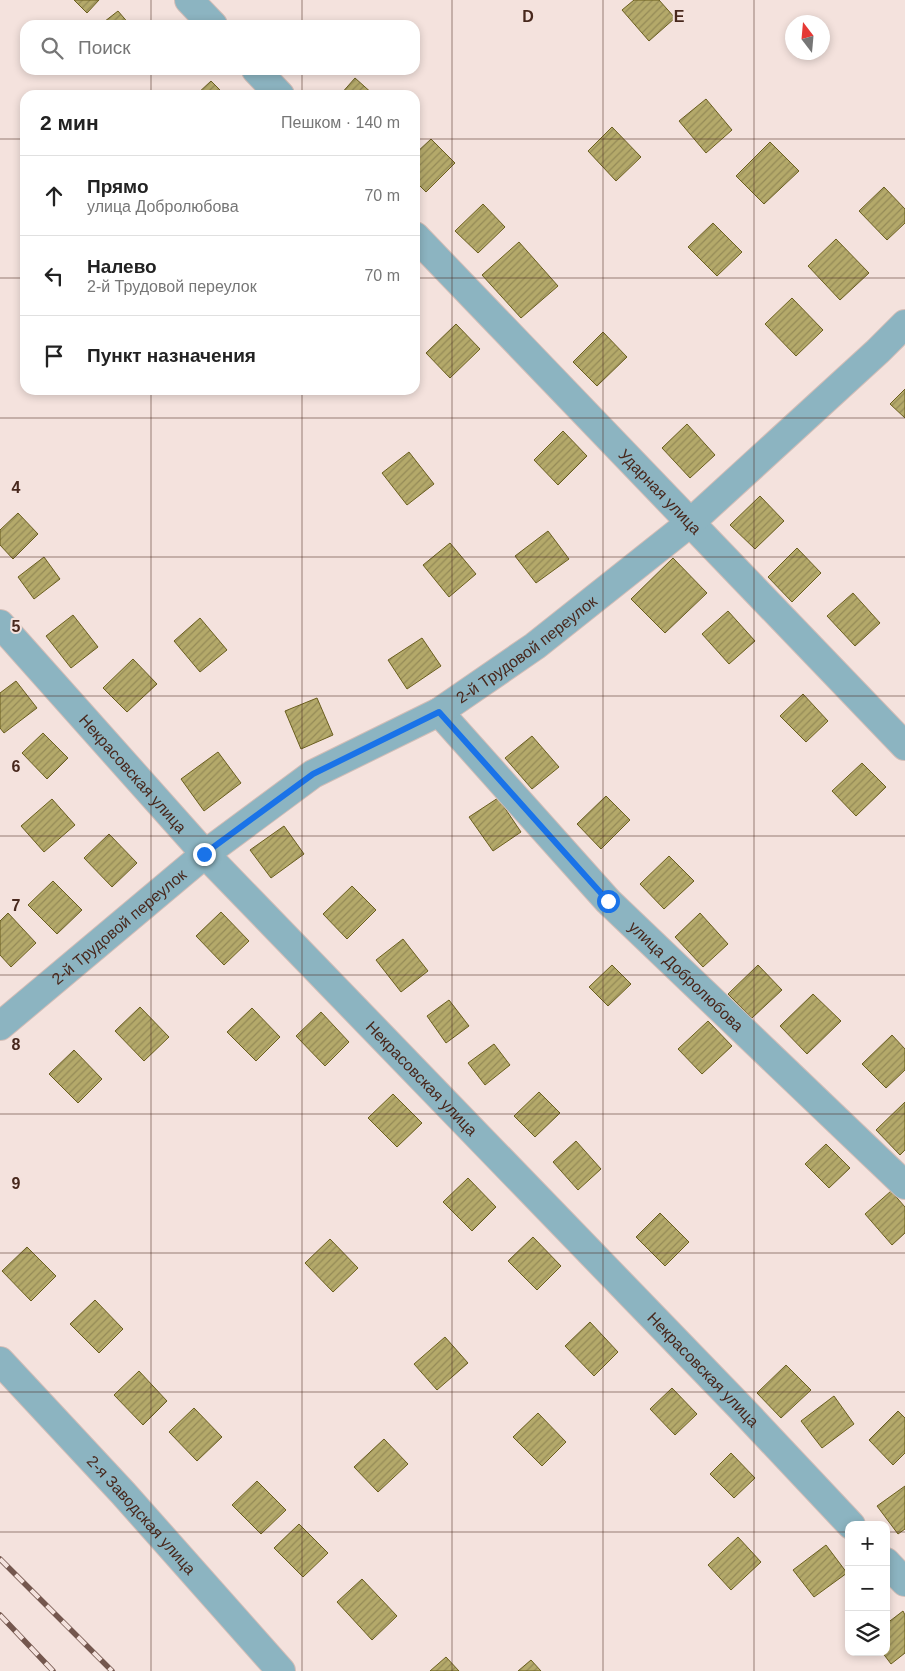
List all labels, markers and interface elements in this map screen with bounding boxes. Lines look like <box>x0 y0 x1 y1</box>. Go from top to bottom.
text: D <box>522 8 534 25</box>
text: E <box>674 8 685 25</box>
north arrow <box>785 15 830 60</box>
search box <box>20 20 420 75</box>
icon: search <box>38 34 66 62</box>
text: Поиск <box>78 37 131 58</box>
text: 2 мин <box>40 111 99 134</box>
text: Пешком · 140 m <box>281 114 400 131</box>
text: Прямо <box>87 176 149 197</box>
icon: ahead <box>40 182 68 210</box>
text: 70 m <box>364 187 400 204</box>
text: улица Добролюбова <box>87 198 239 215</box>
text: Налево <box>87 256 157 277</box>
icon: left <box>40 262 68 290</box>
text: 70 m <box>364 267 400 284</box>
text: 2-й Трудовой переулок <box>87 278 257 295</box>
icon: arrive <box>40 342 68 370</box>
text: Пункт назначения <box>87 345 256 366</box>
street label: Ударная улица <box>616 445 705 537</box>
text: 4 <box>12 479 21 496</box>
street label: 2-й Трудовой переулок <box>453 591 601 706</box>
text: 5 <box>12 618 21 635</box>
street label: Некрасовская улица <box>76 711 190 836</box>
text: 6 <box>12 758 21 775</box>
route end <box>193 843 216 866</box>
street label: 2-й Трудовой переулок <box>48 865 190 987</box>
route start <box>597 890 620 913</box>
text: 7 <box>12 897 21 914</box>
street label: улица Добролюбова <box>626 917 747 1035</box>
street label: Некрасовская улица <box>363 1018 481 1139</box>
text: 8 <box>12 1036 21 1053</box>
text: 9 <box>12 1175 21 1192</box>
street label: Некрасовская улица <box>644 1309 762 1430</box>
street label: 2-я Заводская улица <box>84 1452 199 1578</box>
map controls <box>845 1521 890 1656</box>
button: + <box>845 1521 890 1566</box>
button: − <box>845 1566 890 1611</box>
button: layers <box>845 1611 890 1656</box>

